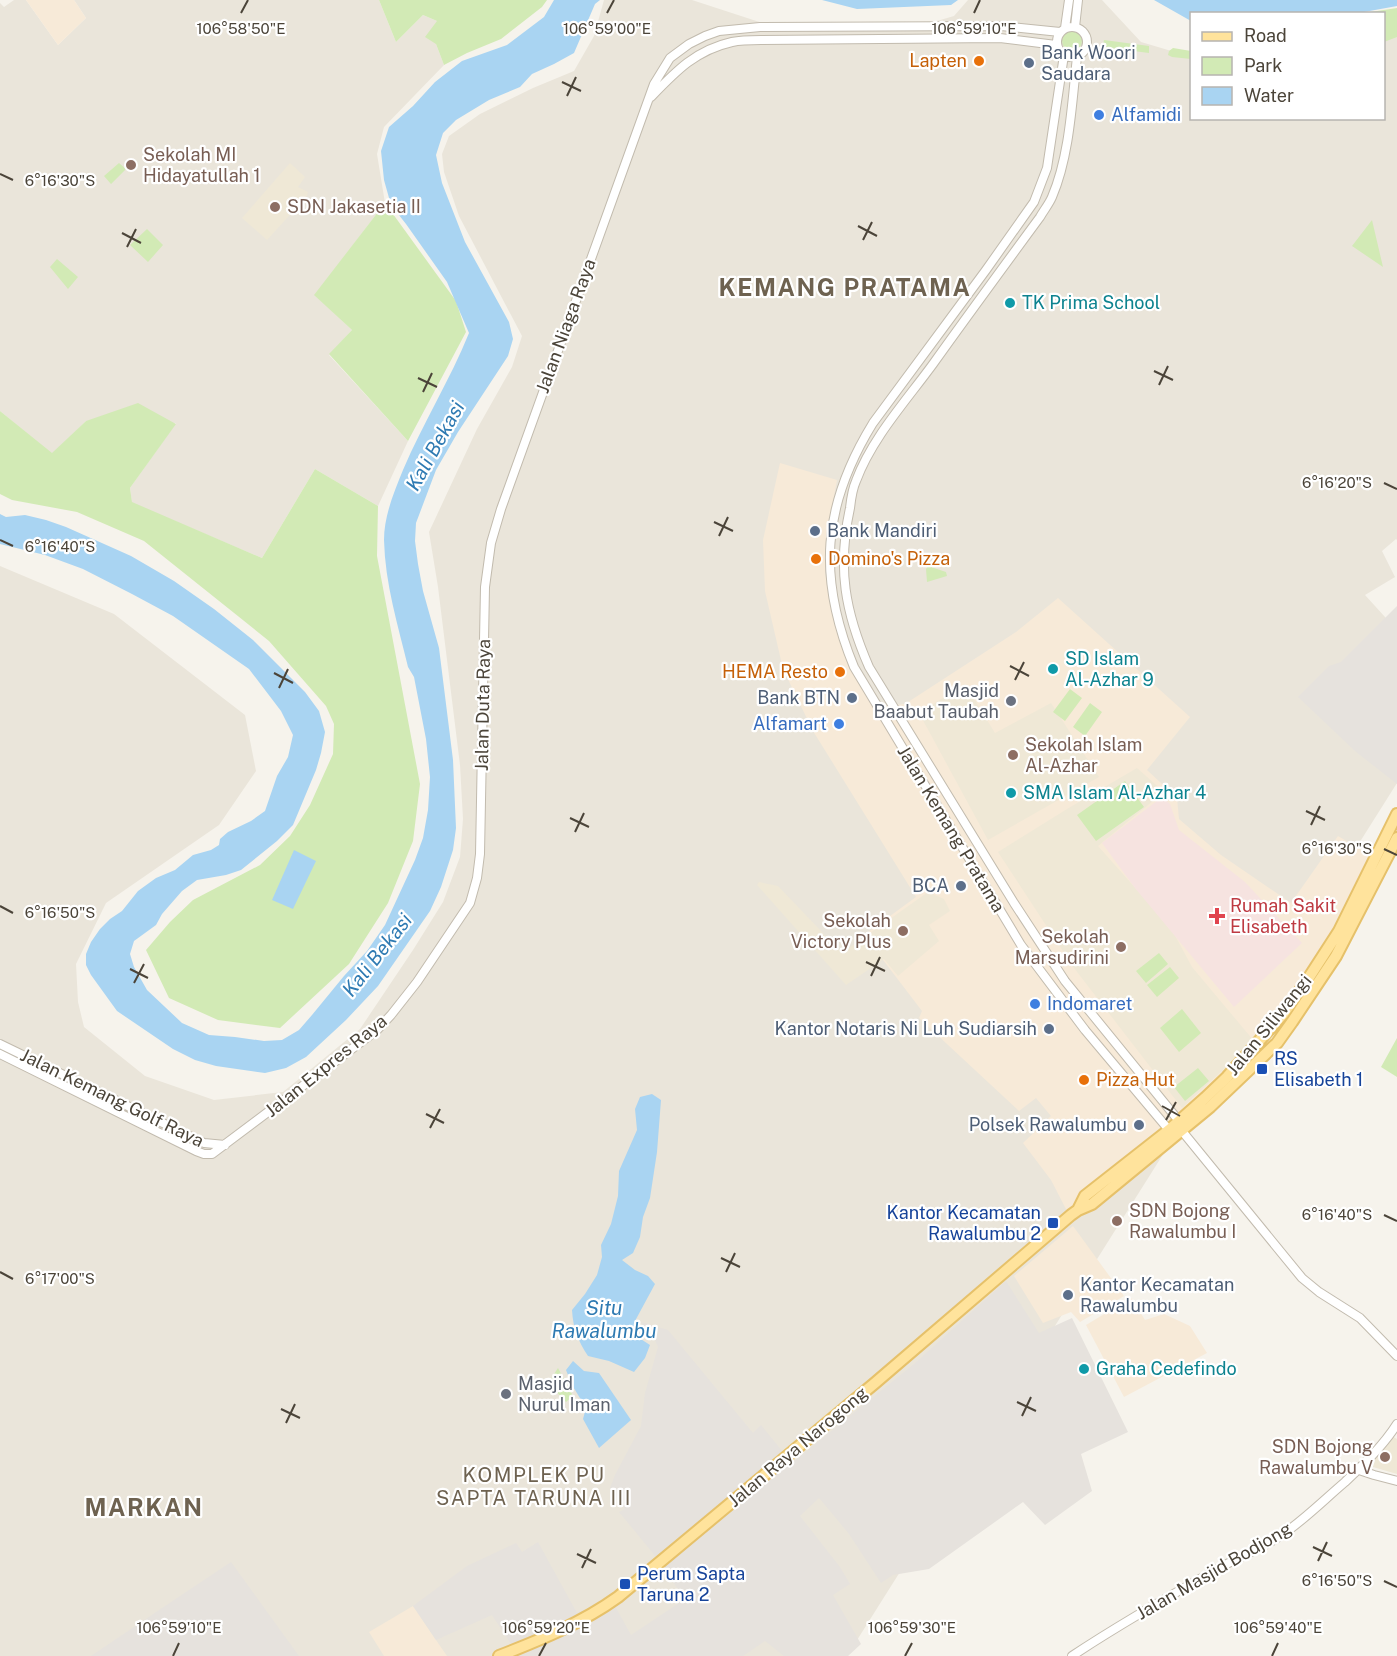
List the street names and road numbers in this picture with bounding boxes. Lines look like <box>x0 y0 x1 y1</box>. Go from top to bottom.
street label: Jalan Niaga Raya <box>532 256 600 396</box>
street label: Jalan Duta Raya <box>471 639 494 771</box>
street label: Jalan Kemang Pratama <box>893 742 1010 916</box>
street label: Jalan Siliwangi <box>1222 970 1316 1079</box>
street label: Jalan Expres Raya <box>261 1010 391 1121</box>
street label: Jalan Kemang Golf Raya <box>17 1044 207 1151</box>
street label: Jalan Raya Narogong <box>724 1382 872 1511</box>
street label: Jalan Masjid Bodjong <box>1132 1518 1295 1624</box>

